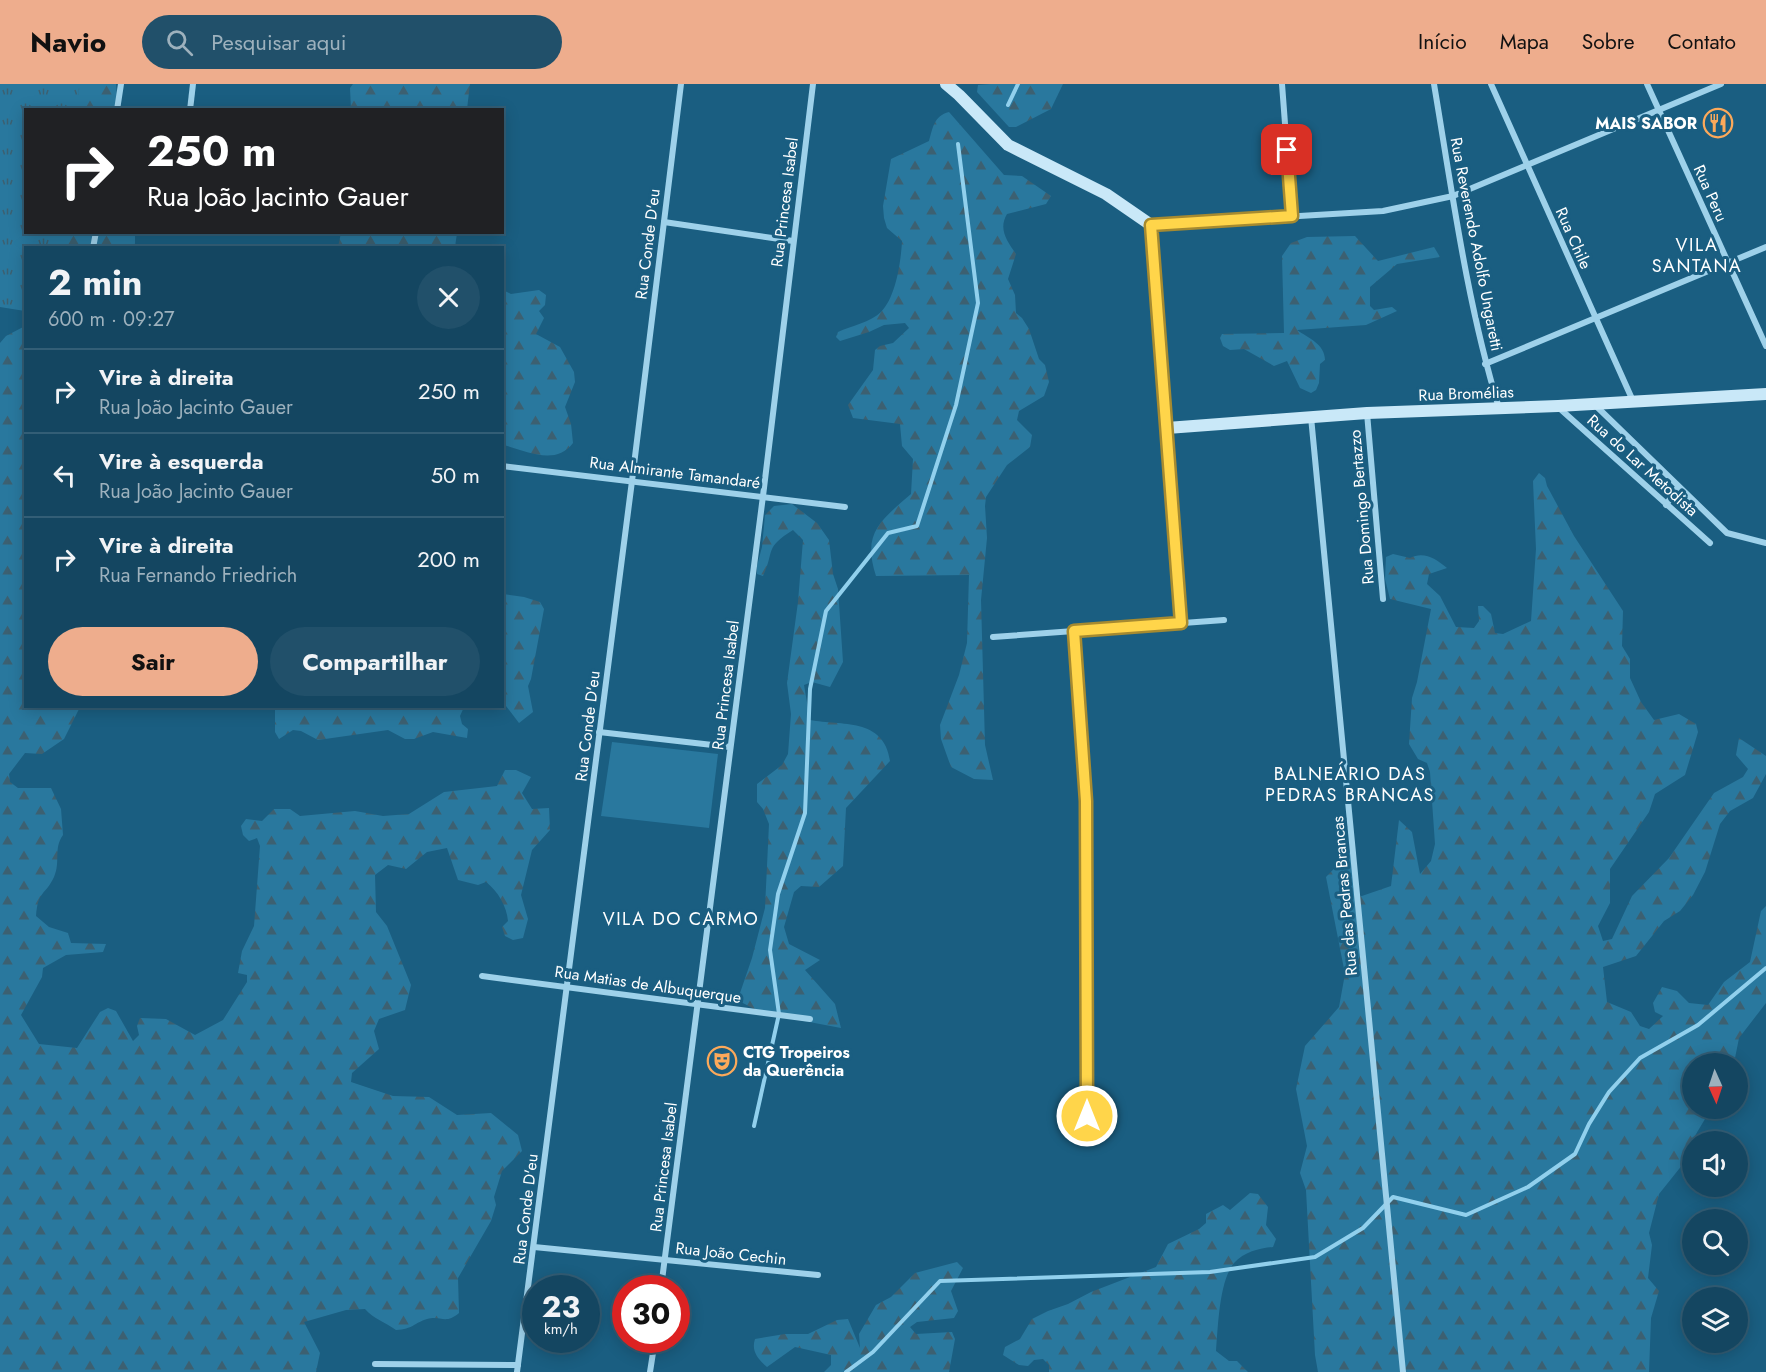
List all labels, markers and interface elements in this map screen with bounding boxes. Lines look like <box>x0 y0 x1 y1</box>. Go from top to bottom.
search box <box>142 15 562 69</box>
text: Navio <box>30 22 106 63</box>
icon: search <box>163 26 196 59</box>
text: Pesquisar aqui <box>211 26 347 58</box>
text: Início <box>1418 27 1467 57</box>
text: Mapa <box>1500 27 1549 57</box>
text: Sobre <box>1582 27 1634 57</box>
text: Contato <box>1667 27 1736 57</box>
restaurant icon: MAIS SABOR <box>1702 107 1734 139</box>
place label: MAIS SABOR <box>1595 112 1698 135</box>
text: 250 m <box>147 121 277 182</box>
pin <box>1261 124 1312 175</box>
icon: right <box>48 132 126 210</box>
icon: arrive <box>1270 133 1303 166</box>
street label: Rua Reverendo Adolfo Ungaretti <box>1445 135 1509 353</box>
street label: Rua Princesa Isabel <box>765 136 804 268</box>
street label: Rua Peru <box>1688 161 1733 225</box>
text: Rua João Jacinto Gauer <box>147 177 409 216</box>
street label: Rua Conde D'eu <box>629 187 666 301</box>
street label: Rua Chile <box>1550 204 1597 273</box>
district label: VILA SANTANA <box>1652 232 1742 279</box>
text: 2 min <box>48 256 143 308</box>
button: close <box>417 266 480 329</box>
text: 600 m · 09:27 <box>48 305 175 334</box>
text: Vire à direita <box>99 361 234 393</box>
icon: right <box>48 375 81 408</box>
text: 250 m <box>418 375 480 407</box>
street label: Rua Bromélias <box>1418 380 1514 407</box>
text: Rua João Jacinto Gauer <box>99 393 293 422</box>
street label: Rua do Lar Metodista <box>1582 409 1703 522</box>
street label: Rua Domingo Bertazzo <box>1343 428 1380 585</box>
text: Vire à esquerda <box>99 445 264 477</box>
street label: Rua Almirante Tamandaré <box>588 451 762 494</box>
icon: left <box>48 459 81 492</box>
text: 50 m <box>431 459 480 491</box>
text: Rua João Jacinto Gauer <box>99 477 293 506</box>
text: Vire à direita <box>99 529 234 561</box>
icon: right <box>48 543 81 576</box>
text: 200 m <box>417 543 480 575</box>
text: Rua Fernando Friedrich <box>99 561 297 590</box>
street label: Rua Princesa Isabel <box>706 619 745 751</box>
button: Sair <box>48 627 258 696</box>
button: Compartilhar <box>270 627 480 696</box>
street label: Rua Conde D'eu <box>569 669 606 783</box>
district label: BALNEÁRIO DAS PEDRAS BRANCAS <box>1265 761 1435 808</box>
street label: Rua das Pedras Brancas <box>1326 815 1363 977</box>
district label: VILA DO CARMO <box>603 906 759 932</box>
street label: Rua Matias de Albuquerque <box>553 960 743 1009</box>
place label: CTG Tropeiros da Querência <box>743 1041 850 1082</box>
theatre icon: CTG Tropeiros da Querência <box>706 1045 738 1077</box>
north arrow <box>1682 1053 1748 1119</box>
map controls <box>1682 1053 1748 1353</box>
position arrow <box>1055 1084 1119 1148</box>
street label: Rua Princesa Isabel <box>644 1101 683 1233</box>
button: sound <box>1682 1131 1748 1197</box>
street label: Rua Conde D'eu <box>507 1152 544 1266</box>
button: search <box>1682 1209 1748 1275</box>
street label: Rua João Cechin <box>674 1236 788 1271</box>
speed limit sign: 30 <box>612 1275 690 1353</box>
text: 23 <box>542 1285 580 1328</box>
button: layers <box>1682 1287 1748 1353</box>
text: km/h <box>544 1318 578 1340</box>

